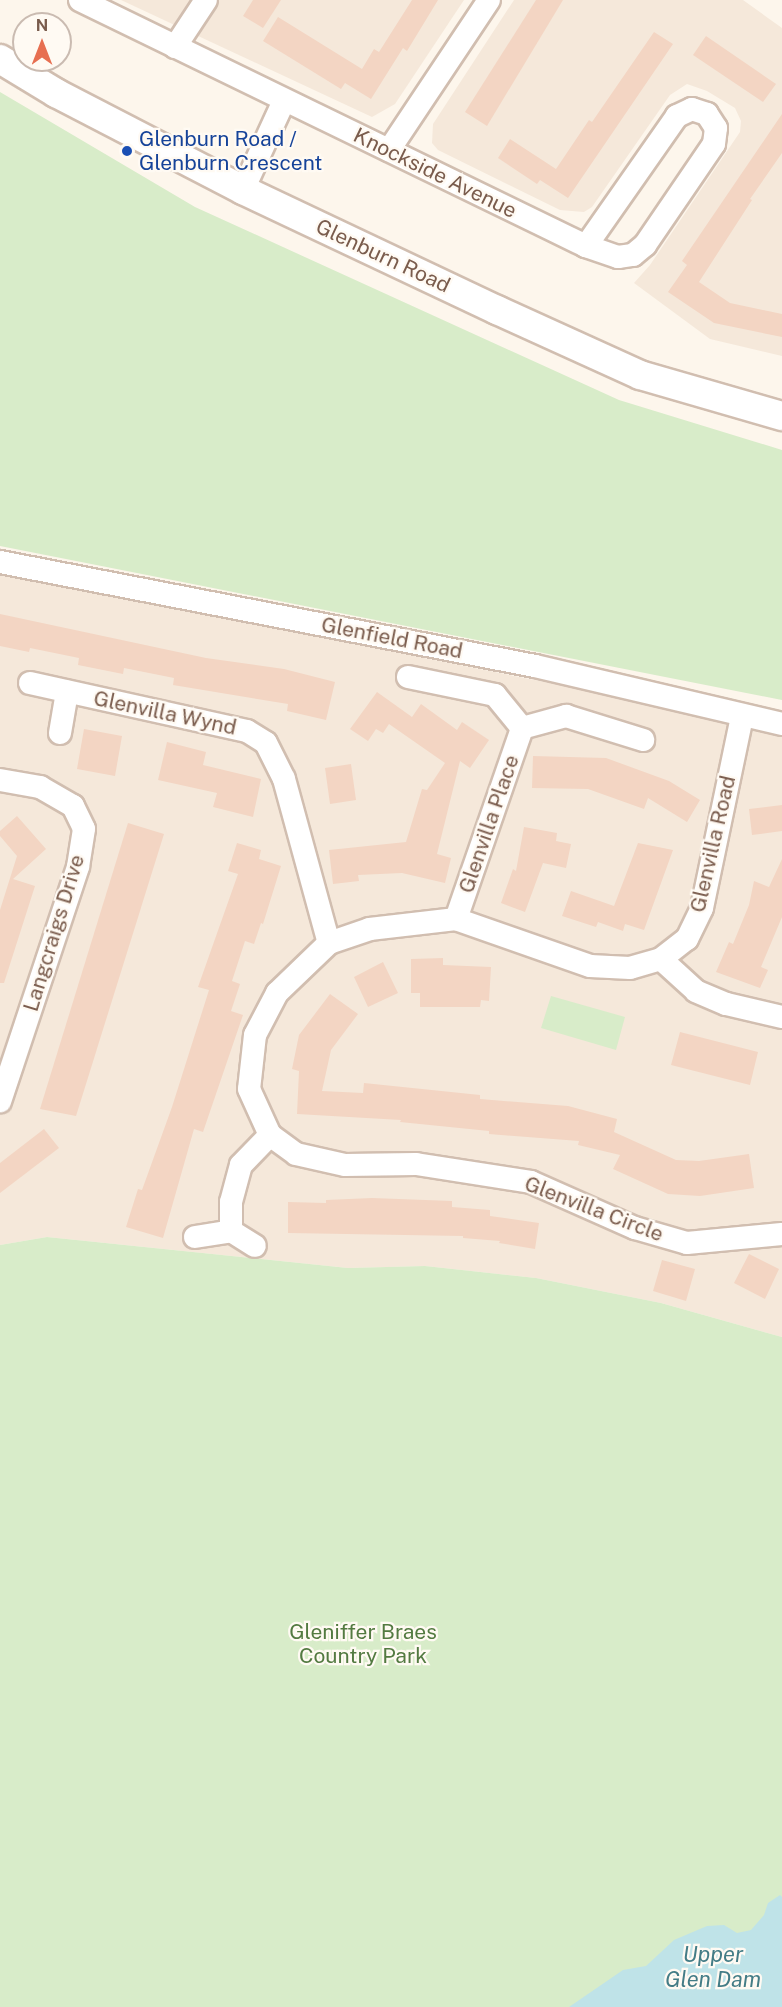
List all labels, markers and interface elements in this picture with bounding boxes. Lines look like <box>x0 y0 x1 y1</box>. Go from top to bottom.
north arrow <box>12 12 72 72</box>
text: N <box>36 16 48 35</box>
street label: Knockside Avenue <box>349 123 521 223</box>
place label: Glenburn Road / Glenburn Crescent <box>139 126 323 176</box>
marker: Glenburn Road / Glenburn Crescent <box>120 144 134 158</box>
street label: Glenburn Road <box>312 214 454 298</box>
street label: Glenfield Road <box>319 612 465 664</box>
street label: Glenvilla Wynd <box>91 686 239 740</box>
street label: Glenvilla Place <box>454 752 524 896</box>
street label: Glenvilla Road <box>685 773 741 915</box>
street label: Langcraigs Drive <box>18 851 90 1015</box>
street label: Glenvilla Circle <box>521 1171 667 1247</box>
park label: Gleniffer Braes Country Park <box>289 1619 437 1669</box>
water label: Upper Glen Dam <box>665 1941 761 1993</box>

